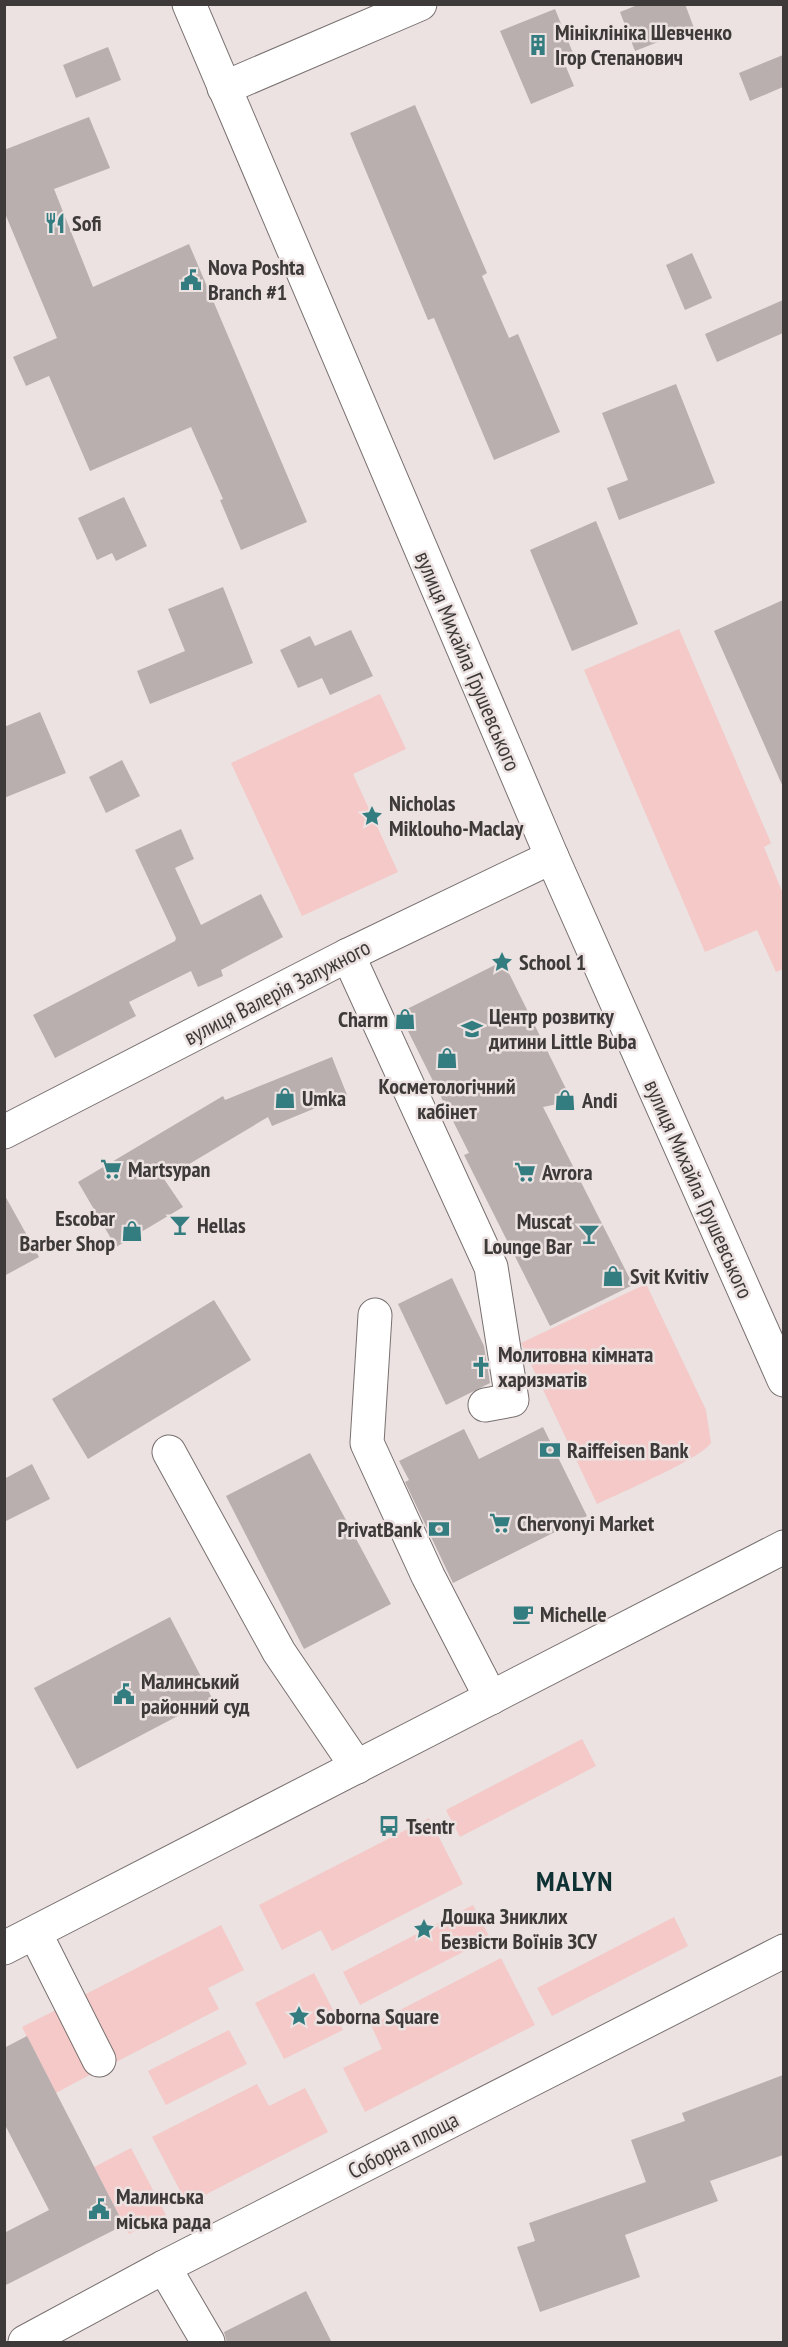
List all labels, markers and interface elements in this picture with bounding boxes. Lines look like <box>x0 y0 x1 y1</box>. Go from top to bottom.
place label: Мініклініка Шевченко Ігор Степанович <box>555 18 732 71</box>
building icon: Мініклініка Шевченко Ігор Степанович <box>526 33 550 57</box>
place label: Sofi <box>72 209 102 237</box>
restaurant icon: Sofi <box>43 211 67 235</box>
place label: Nova Poshta Branch #1 <box>208 253 305 306</box>
public building icon: Nova Poshta Branch #1 <box>179 268 203 292</box>
street label: вулиця Михайла Грушевського <box>409 547 527 775</box>
place label: Nicholas Miklouho-Maclay <box>389 789 525 842</box>
place icon: Nicholas Miklouho-Maclay <box>360 804 384 828</box>
street label: вулиця Валерія Залужного <box>179 933 375 1051</box>
place label: School 1 <box>519 948 586 976</box>
place icon: School 1 <box>490 950 514 974</box>
place label: Центр розвитку дитини Little Buba <box>488 1002 637 1055</box>
place label: Charm <box>338 1005 388 1033</box>
shop icon: Charm <box>393 1007 417 1031</box>
school or university icon: Центр розвитку дитини Little Buba <box>460 1017 484 1041</box>
shop icon: Косметологічний кабінет <box>435 1046 459 1070</box>
place label: Косметологічний кабінет <box>378 1072 516 1125</box>
street label: вулиця Михайла Грушевського <box>638 1075 760 1303</box>
place label: Umka <box>302 1084 346 1112</box>
shop icon: Umka <box>273 1086 297 1110</box>
place label: Andi <box>581 1086 618 1114</box>
shop icon: Andi <box>553 1088 577 1112</box>
place label: Martsypan <box>128 1155 211 1183</box>
supermarket icon: Martsypan <box>99 1157 123 1181</box>
place label: Avrora <box>541 1158 593 1186</box>
supermarket icon: Avrora <box>513 1160 537 1184</box>
place label: Escobar Barber Shop <box>19 1204 116 1257</box>
place label: Muscat Lounge Bar <box>484 1207 573 1260</box>
place label: Hellas <box>197 1211 246 1239</box>
bar icon: Hellas <box>168 1213 192 1237</box>
shop icon: Escobar Barber Shop <box>120 1219 144 1243</box>
bar icon: Muscat Lounge Bar <box>577 1222 601 1246</box>
place label: Svit Kvitiv <box>630 1262 710 1290</box>
shop icon: Svit Kvitiv <box>601 1264 625 1288</box>
place label: Молитовна кімната харизматів <box>498 1340 653 1393</box>
church icon: Молитовна кімната харизматів <box>469 1355 493 1379</box>
place label: Raiffeisen Bank <box>567 1436 689 1464</box>
bank icon: Raiffeisen Bank <box>538 1438 562 1462</box>
place label: Chervonyi Market <box>517 1509 655 1537</box>
supermarket icon: Chervonyi Market <box>488 1511 512 1535</box>
place label: PrivatBank <box>338 1515 423 1543</box>
bank icon: PrivatBank <box>427 1517 451 1541</box>
place label: Michelle <box>540 1600 607 1628</box>
cafe icon: Michelle <box>511 1602 535 1626</box>
place label: Малинський районний суд <box>141 1667 250 1720</box>
public building icon: Малинський районний суд <box>112 1682 136 1706</box>
place label: Tsentr <box>406 1812 455 1840</box>
bus stop icon: Tsentr <box>377 1814 401 1838</box>
district label: MALYN <box>536 1862 614 1899</box>
place label: Дошка Зниклих Безвісти Воїнів ЗСУ <box>441 1902 597 1955</box>
place icon: Дошка Зниклих Безвісти Воїнів ЗСУ <box>412 1917 436 1941</box>
place label: Soborna Square <box>316 2002 439 2030</box>
place icon: Soborna Square <box>287 2004 311 2028</box>
street label: Соборна площа <box>343 2105 463 2185</box>
place label: Малинська міська рада <box>116 2182 211 2235</box>
public building icon: Малинська міська рада <box>87 2197 111 2221</box>

